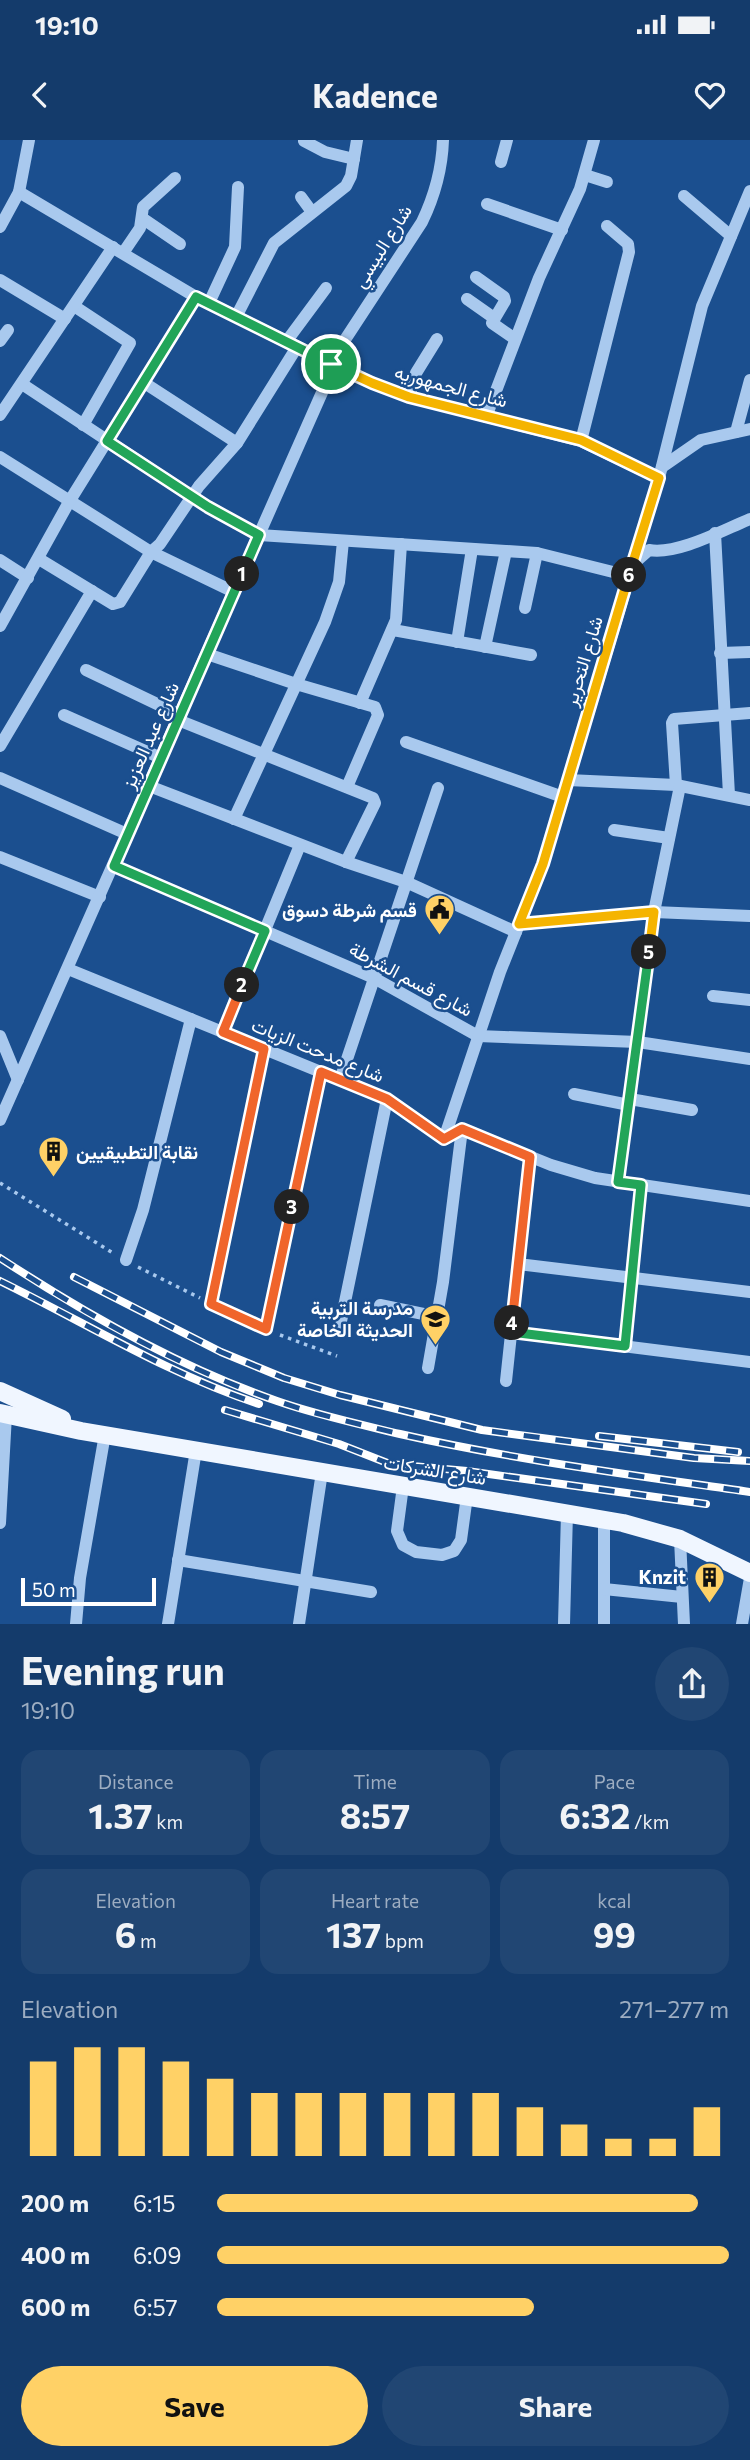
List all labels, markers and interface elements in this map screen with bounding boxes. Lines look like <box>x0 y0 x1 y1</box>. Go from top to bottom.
text: 19:10 <box>35 9 99 40</box>
text: Kadence <box>312 75 438 115</box>
icon: back <box>21 76 59 114</box>
icon: heart <box>691 76 729 114</box>
street label: شارع البيسي <box>347 200 420 294</box>
pin <box>301 334 361 394</box>
icon: arrive <box>312 345 350 383</box>
street label: شارع الجمهوريه <box>392 359 510 414</box>
pin: 1 <box>224 556 260 592</box>
pin: 6 <box>612 558 646 592</box>
text: 1 <box>237 562 246 585</box>
text: 6 <box>623 563 634 586</box>
street label: شارع التحرير <box>558 613 609 710</box>
street label: شارع عبد العزيز <box>115 678 185 793</box>
public building icon: قسم شرطة دسوق <box>423 893 457 937</box>
place label: قسم شرطة دسوق <box>282 898 417 923</box>
pin: 5 <box>632 934 666 970</box>
street label: شارع قسم الشرطة <box>345 936 477 1022</box>
text: 5 <box>643 940 654 963</box>
pin: 2 <box>224 968 260 1002</box>
text: 2 <box>236 973 247 996</box>
street label: شارع مدحت الزيات <box>248 1012 388 1088</box>
building icon: نقابة التطبيقيين <box>36 1135 70 1179</box>
place label: نقابة التطبيقيين <box>76 1140 198 1164</box>
pin: 3 <box>274 1190 310 1224</box>
text: 3 <box>286 1195 297 1218</box>
place label: مدرسة التربية الحديثة الخاصة <box>297 1296 413 1342</box>
school or university icon: مدرسة التربية الحديثة الخاصة <box>419 1302 453 1346</box>
pin: 4 <box>494 1306 530 1340</box>
text: 4 <box>506 1311 517 1334</box>
street label: شارع الشركات <box>382 1450 488 1491</box>
building icon: Knzit <box>692 1560 726 1604</box>
place label: Knzit <box>639 1565 686 1588</box>
scale bar <box>21 1574 156 1606</box>
text: 50 m <box>32 1578 76 1601</box>
text: Evening run <box>21 1646 225 1693</box>
button: share <box>655 1647 729 1721</box>
text: 19:10 <box>21 1696 75 1724</box>
text: Distance <box>98 1770 173 1793</box>
text: Time <box>353 1770 397 1793</box>
text: Pace <box>594 1770 635 1793</box>
text: 1.37 <box>88 1793 153 1836</box>
text: 8:57 <box>340 1793 410 1836</box>
text: 6:32 <box>559 1793 630 1836</box>
text: km <box>153 1810 183 1833</box>
text: /km <box>630 1810 669 1833</box>
text: Elevation <box>96 1889 176 1912</box>
text: Heart rate <box>331 1889 419 1912</box>
text: kcal <box>597 1889 631 1912</box>
text: 6 <box>115 1912 136 1955</box>
text: 137 <box>326 1912 381 1955</box>
text: 99 <box>593 1912 636 1955</box>
text: m <box>136 1929 157 1952</box>
text: bpm <box>381 1929 424 1952</box>
text: Elevation <box>21 1995 118 2023</box>
text: 271–277 m <box>619 1995 729 2023</box>
text: 200 m <box>21 2189 89 2217</box>
text: 6:15 <box>133 2189 175 2217</box>
text: 400 m <box>21 2241 90 2269</box>
text: 6:09 <box>133 2241 181 2269</box>
text: 600 m <box>21 2293 90 2321</box>
text: 6:57 <box>133 2293 178 2321</box>
button: Save <box>21 2366 368 2446</box>
button: Share <box>382 2366 729 2446</box>

